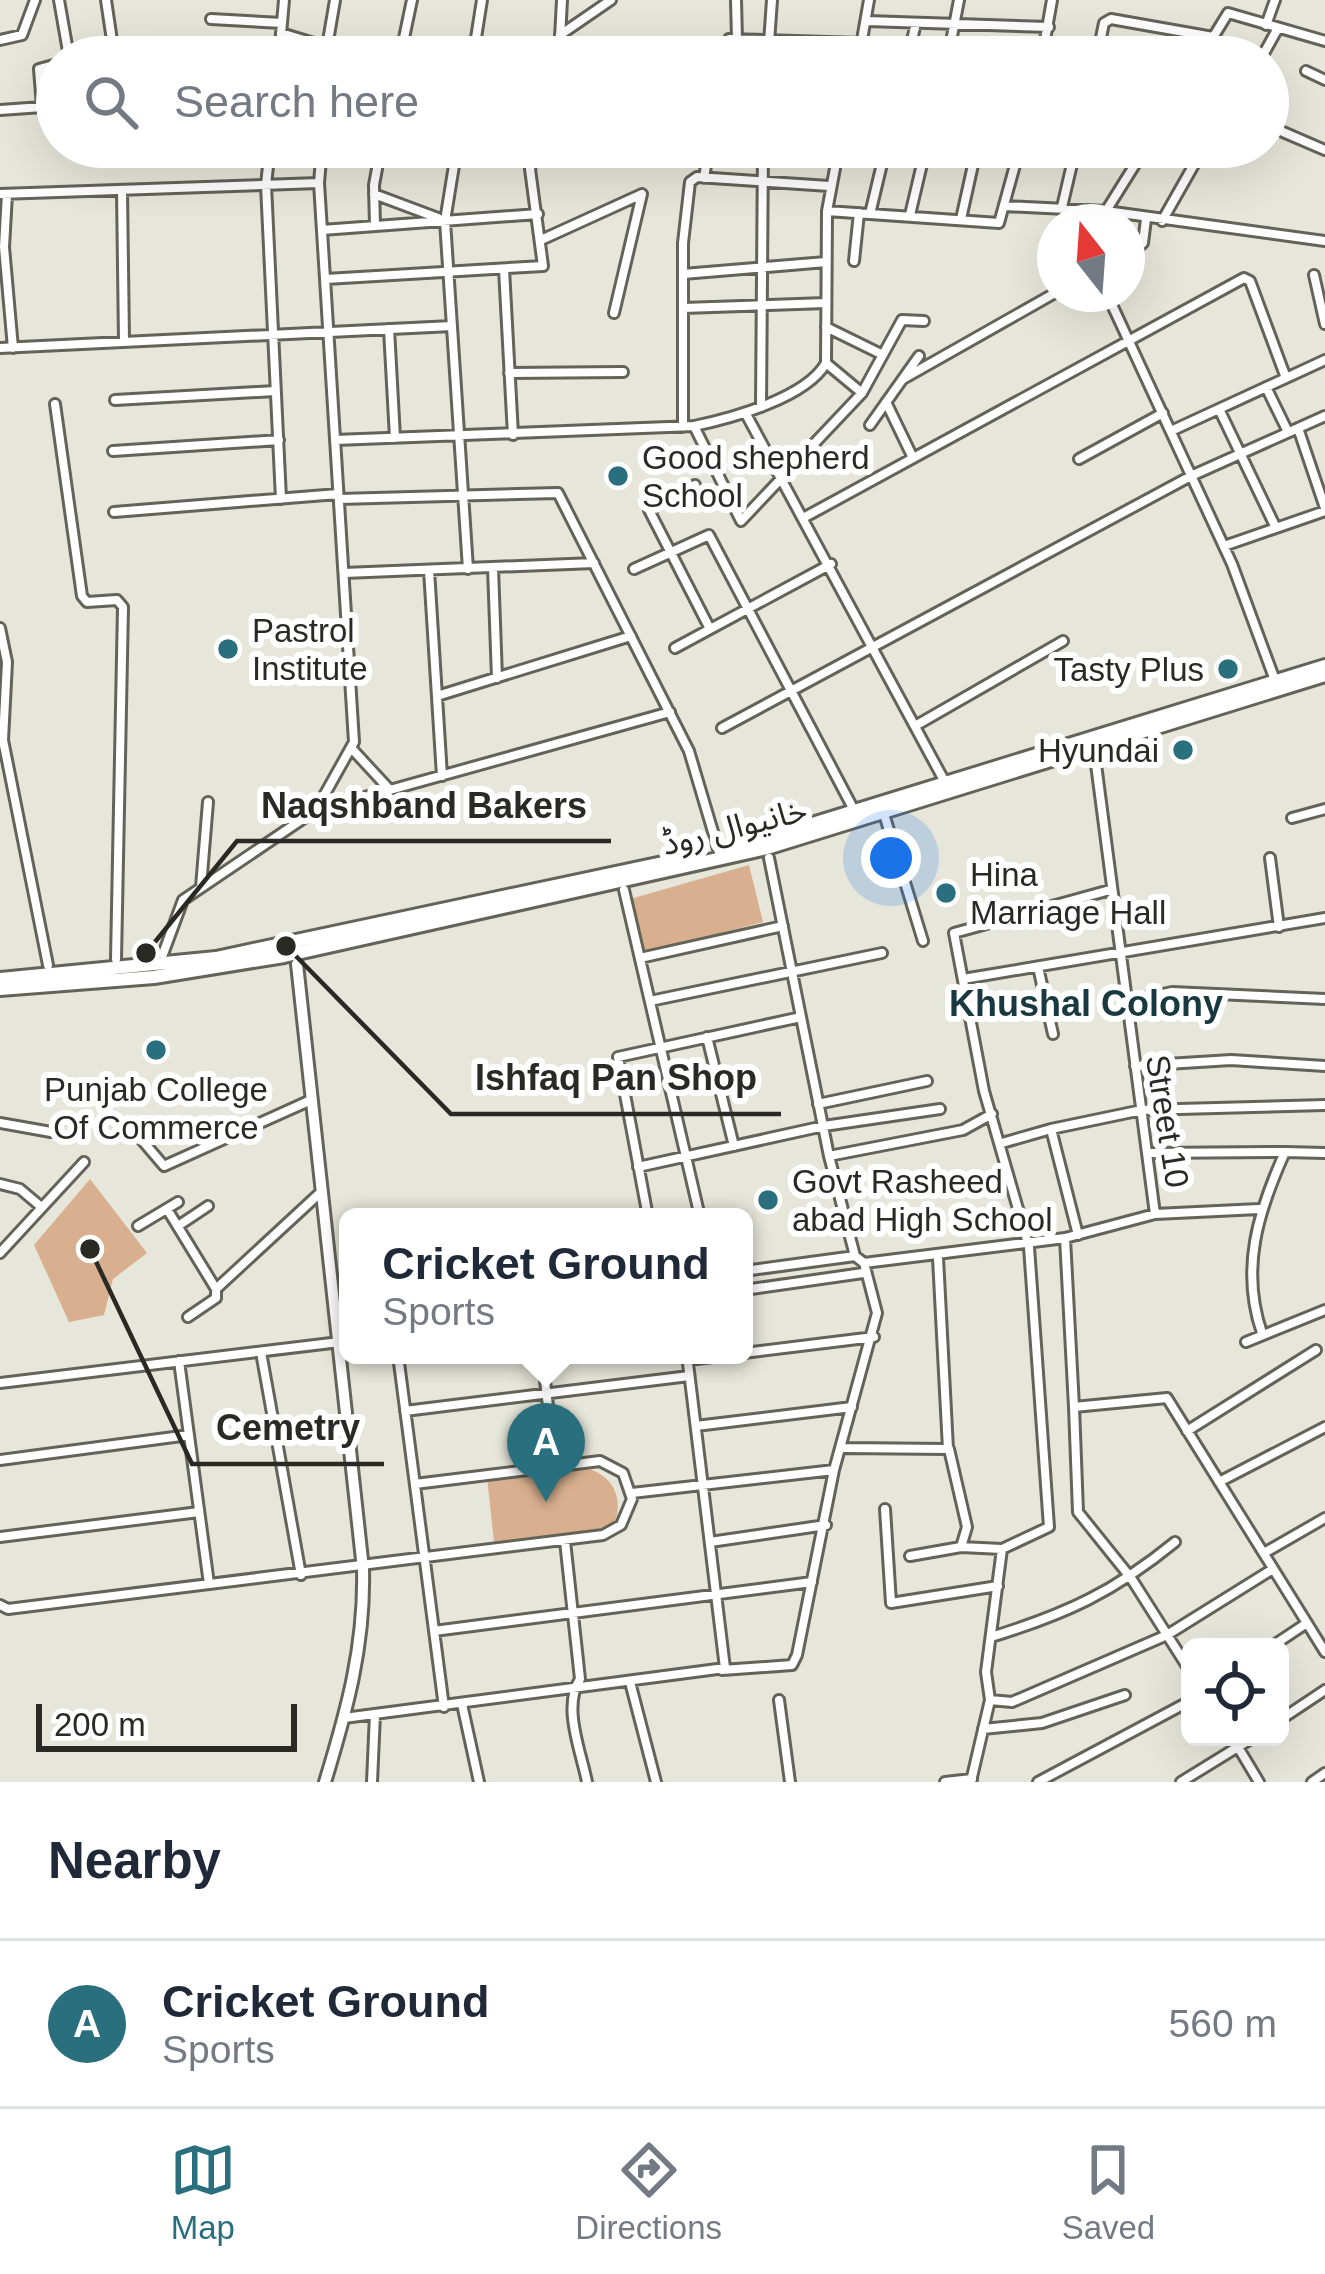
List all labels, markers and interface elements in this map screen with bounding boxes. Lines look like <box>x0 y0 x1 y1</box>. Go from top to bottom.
search box <box>36 36 1289 168</box>
icon: search <box>78 69 144 135</box>
text: Search here <box>174 76 419 127</box>
north arrow <box>1037 204 1145 312</box>
place label: Good shepherd School <box>642 439 870 514</box>
marker: Good shepherd School <box>605 463 631 489</box>
place label: Pastrol Institute <box>252 612 368 687</box>
marker: Pastrol Institute <box>215 636 241 662</box>
place label: Tasty Plus <box>1054 651 1204 688</box>
marker: Tasty Plus <box>1215 656 1241 682</box>
place label: Hyundai <box>1038 732 1159 769</box>
marker: Hyundai <box>1170 737 1196 763</box>
callout: Naqshband Bakers <box>237 769 611 841</box>
text: Naqshband Bakers <box>261 785 587 826</box>
street label: خانیوال روڈ <box>658 791 811 863</box>
your location <box>861 828 921 888</box>
place label: Hina Marriage Hall <box>970 856 1166 931</box>
marker: Hina Marriage Hall <box>933 880 959 906</box>
district label: Khushal Colony <box>949 983 1223 1024</box>
marker: Punjab College Of Commerce <box>143 1037 169 1063</box>
callout: Ishfaq Pan Shop <box>451 1042 781 1114</box>
street label: Street 10 <box>1139 1052 1196 1190</box>
text: Ishfaq Pan Shop <box>475 1057 757 1098</box>
place label: Punjab College Of Commerce <box>44 1071 268 1146</box>
place label: Govt Rasheed abad High School <box>792 1163 1053 1238</box>
marker: Govt Rasheed abad High School <box>755 1187 781 1213</box>
popup <box>339 1208 753 1364</box>
text: Cricket Ground <box>382 1238 710 1289</box>
text: Sports <box>382 1290 495 1333</box>
callout: Cemetry <box>192 1392 384 1464</box>
pin: A <box>507 1403 585 1502</box>
text: Cemetry <box>216 1407 360 1448</box>
map controls <box>1181 1638 1289 1746</box>
button: locate <box>1181 1638 1289 1746</box>
scale bar <box>36 1698 297 1751</box>
text: 200 m <box>54 1706 146 1743</box>
text: Nearby <box>48 1832 221 1889</box>
text: Cricket Ground <box>162 1976 490 2027</box>
text: A <box>73 2002 101 2045</box>
text: 560 m <box>1169 2002 1277 2045</box>
text: Sports <box>162 2028 275 2071</box>
tab: Map <box>170 2137 236 2247</box>
tab: Directions <box>575 2137 722 2247</box>
tab: Saved <box>1062 2137 1155 2247</box>

